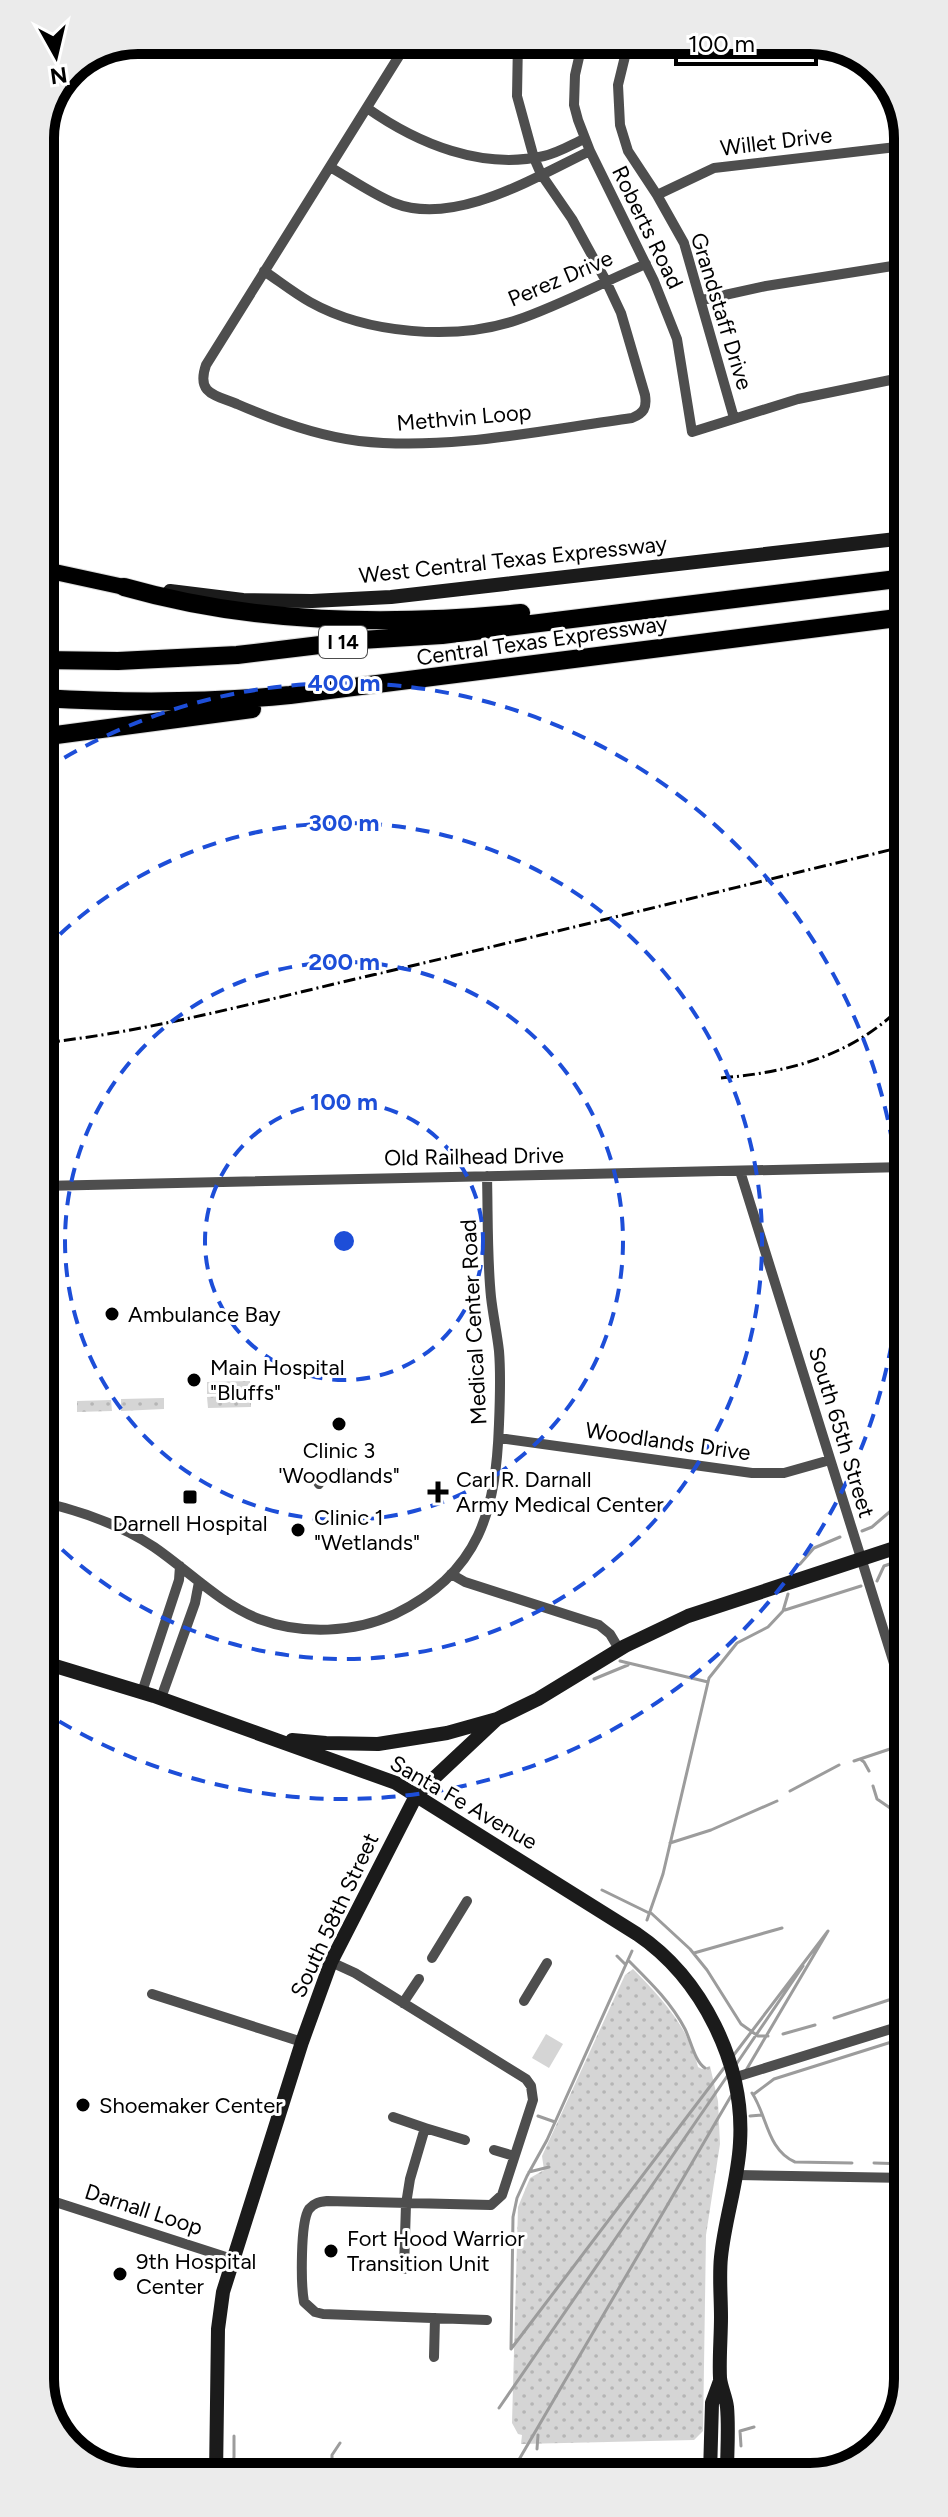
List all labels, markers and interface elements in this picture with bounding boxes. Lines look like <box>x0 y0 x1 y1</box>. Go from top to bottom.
north arrow <box>16 16 96 96</box>
scale bar <box>676 16 816 66</box>
text: 100 m <box>688 29 755 58</box>
text: N <box>48 61 69 90</box>
street label: Willet Drive <box>719 121 834 162</box>
street label: Roberts Road <box>606 161 689 293</box>
street label: Grandstaff Drive <box>685 229 758 393</box>
street label: Perez Drive <box>504 244 617 313</box>
street label: Methvin Loop <box>395 398 533 437</box>
street label: West Central Texas Expressway <box>358 530 669 589</box>
street label: Central Texas Expressway <box>415 609 670 671</box>
road number: I 14 <box>319 626 367 658</box>
text: 400 m <box>308 668 380 697</box>
text: 300 m <box>308 808 380 837</box>
text: 200 m <box>308 947 380 976</box>
text: 100 m <box>310 1087 378 1116</box>
street label: Old Railhead Drive <box>384 1141 564 1172</box>
street label: Medical Center Road <box>455 1218 492 1426</box>
centre of rings <box>330 1227 358 1255</box>
place label: Ambulance Bay <box>128 1301 281 1328</box>
marker: Ambulance Bay <box>103 1305 121 1323</box>
street label: South 65th Street <box>803 1343 880 1521</box>
place label: Main Hospital "Bluffs" <box>210 1354 345 1406</box>
marker: Main Hospital "Bluffs" <box>185 1371 203 1389</box>
marker: Clinic 3 'Woodlands" <box>330 1415 348 1433</box>
street label: Woodlands Drive <box>584 1417 752 1466</box>
place label: Clinic 3 'Woodlands" <box>278 1437 400 1489</box>
place label: Carl R. Darnall Army Medical Center <box>456 1466 664 1518</box>
marker: Carl R. Darnall Army Medical Center <box>427 1481 449 1503</box>
marker: Darnell Hospital <box>181 1488 199 1506</box>
place label: Clinic 1 "Wetlands" <box>314 1504 420 1556</box>
place label: Darnell Hospital <box>112 1510 268 1537</box>
marker: Clinic 1 "Wetlands" <box>289 1521 307 1539</box>
street label: Santa Fe Avenue <box>385 1749 542 1856</box>
street label: South 58th Street <box>285 1829 384 2002</box>
place label: Shoemaker Center <box>99 2092 283 2119</box>
marker: Shoemaker Center <box>74 2096 92 2114</box>
street label: Darnall Loop <box>81 2178 206 2241</box>
place label: Fort Hood Warrior Transition Unit <box>347 2225 525 2277</box>
marker: Fort Hood Warrior Transition Unit <box>322 2242 340 2260</box>
place label: 9th Hospital Center <box>136 2248 256 2300</box>
marker: 9th Hospital Center <box>111 2265 129 2283</box>

